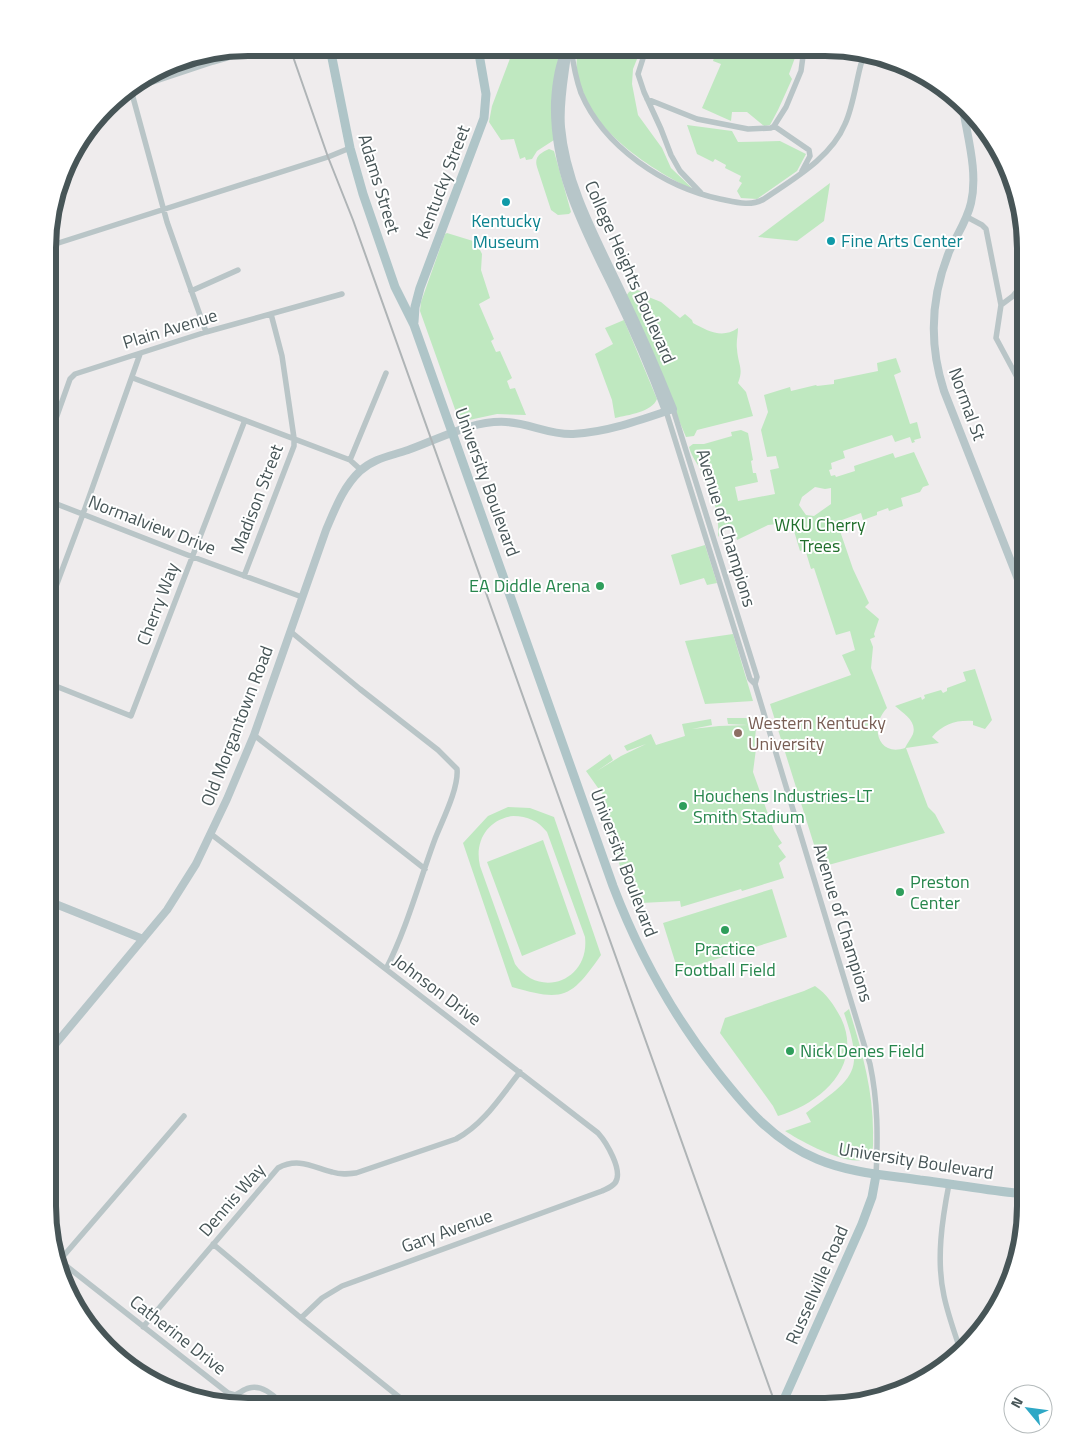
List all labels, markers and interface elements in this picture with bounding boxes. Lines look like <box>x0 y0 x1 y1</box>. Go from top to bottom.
street label: Kentucky Street <box>408 120 477 243</box>
street label: Adams Street <box>352 131 408 238</box>
street label: College Heights Boulevard <box>578 176 683 368</box>
marker: Kentucky Museum <box>500 196 512 208</box>
place label: Kentucky Museum <box>471 207 541 255</box>
place label: Fine Arts Center <box>841 227 963 254</box>
marker: Fine Arts Center <box>825 235 837 247</box>
street label: Plain Avenue <box>119 301 221 356</box>
street label: Normal St <box>942 364 993 445</box>
street label: University Boulevard <box>448 404 527 560</box>
street label: Madison Street <box>223 439 290 558</box>
street label: Avenue of Champions <box>690 445 763 610</box>
street label: Normalview Drive <box>84 488 220 561</box>
park label: WKU Cherry Trees <box>774 511 866 559</box>
street label: Cherry Way <box>129 558 186 649</box>
place label: EA Diddle Arena <box>469 572 590 599</box>
marker: EA Diddle Arena <box>594 580 606 592</box>
street label: Old Morgantown Road <box>193 642 280 810</box>
place label: Western Kentucky University <box>748 709 886 757</box>
marker: Western Kentucky University <box>732 727 744 739</box>
place label: Houchens Industries-LT Smith Stadium <box>693 782 873 830</box>
street label: University Boulevard <box>584 785 665 941</box>
marker: Houchens Industries-LT Smith Stadium <box>677 800 689 812</box>
street label: Avenue of Champions <box>807 840 880 1005</box>
place label: Preston Center <box>910 868 970 916</box>
marker: Preston Center <box>894 886 906 898</box>
marker: Practice Football Field <box>719 924 731 936</box>
place label: Practice Football Field <box>674 935 776 983</box>
street label: Johnson Drive <box>387 947 487 1032</box>
place label: Nick Denes Field <box>800 1037 925 1064</box>
marker: Nick Denes Field <box>784 1045 796 1057</box>
street label: University Boulevard <box>837 1135 996 1186</box>
street label: Dennis Way <box>192 1157 271 1242</box>
street label: Gary Avenue <box>397 1202 496 1260</box>
street label: Russellville Road <box>778 1221 855 1349</box>
street label: Catherine Drive <box>124 1288 232 1381</box>
north arrow <box>1003 1384 1053 1434</box>
text: N <box>1005 1393 1028 1412</box>

